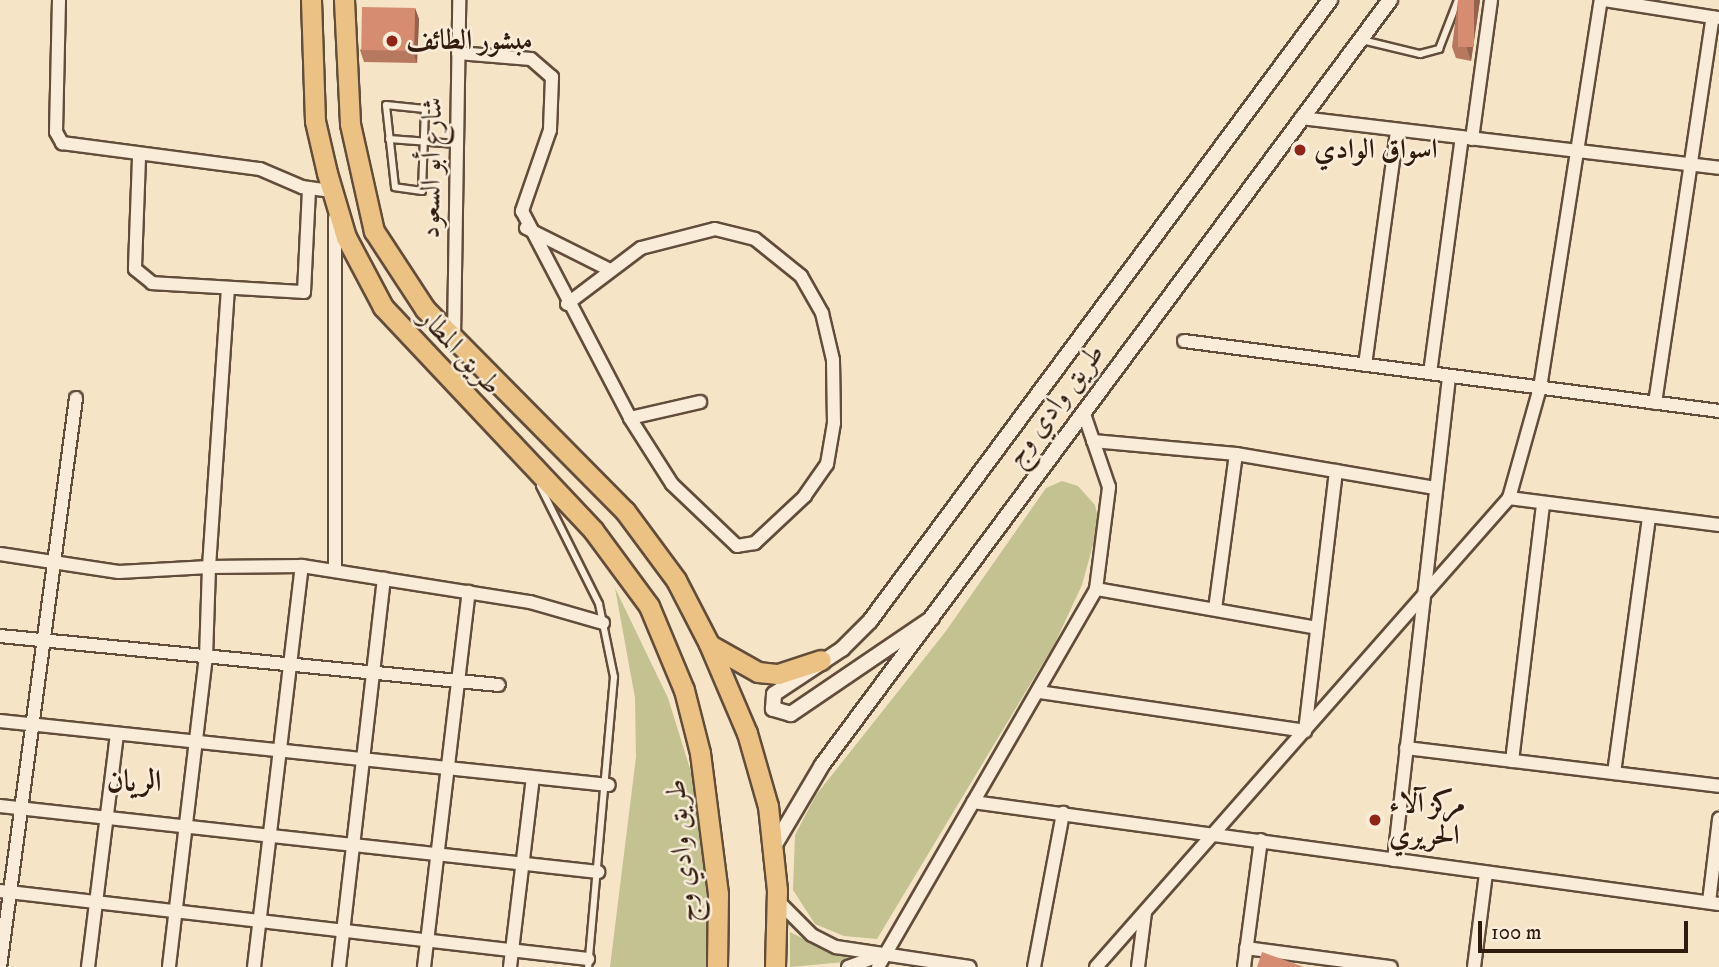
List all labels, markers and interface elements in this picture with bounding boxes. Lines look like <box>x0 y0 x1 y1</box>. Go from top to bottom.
place label: مبشور الطائف <box>406 24 533 58</box>
marker: مبشور الطائف <box>384 33 400 49</box>
street label: شارع أبو السعود <box>414 97 450 239</box>
place label: اسواق الوادي <box>1314 133 1438 167</box>
marker: اسواق الوادي <box>1292 142 1308 158</box>
street label: طريق المطار <box>411 302 509 402</box>
street label: طريق وادي وج <box>998 337 1112 473</box>
district label: الريان <box>106 765 162 801</box>
street label: طريق وادي وج <box>659 778 705 924</box>
place label: مركز آلاء الحريري <box>1389 787 1465 853</box>
marker: مركز آلاء الحريري <box>1367 812 1383 828</box>
scale bar <box>1481 908 1691 952</box>
text: 100 m <box>1491 920 1542 946</box>

